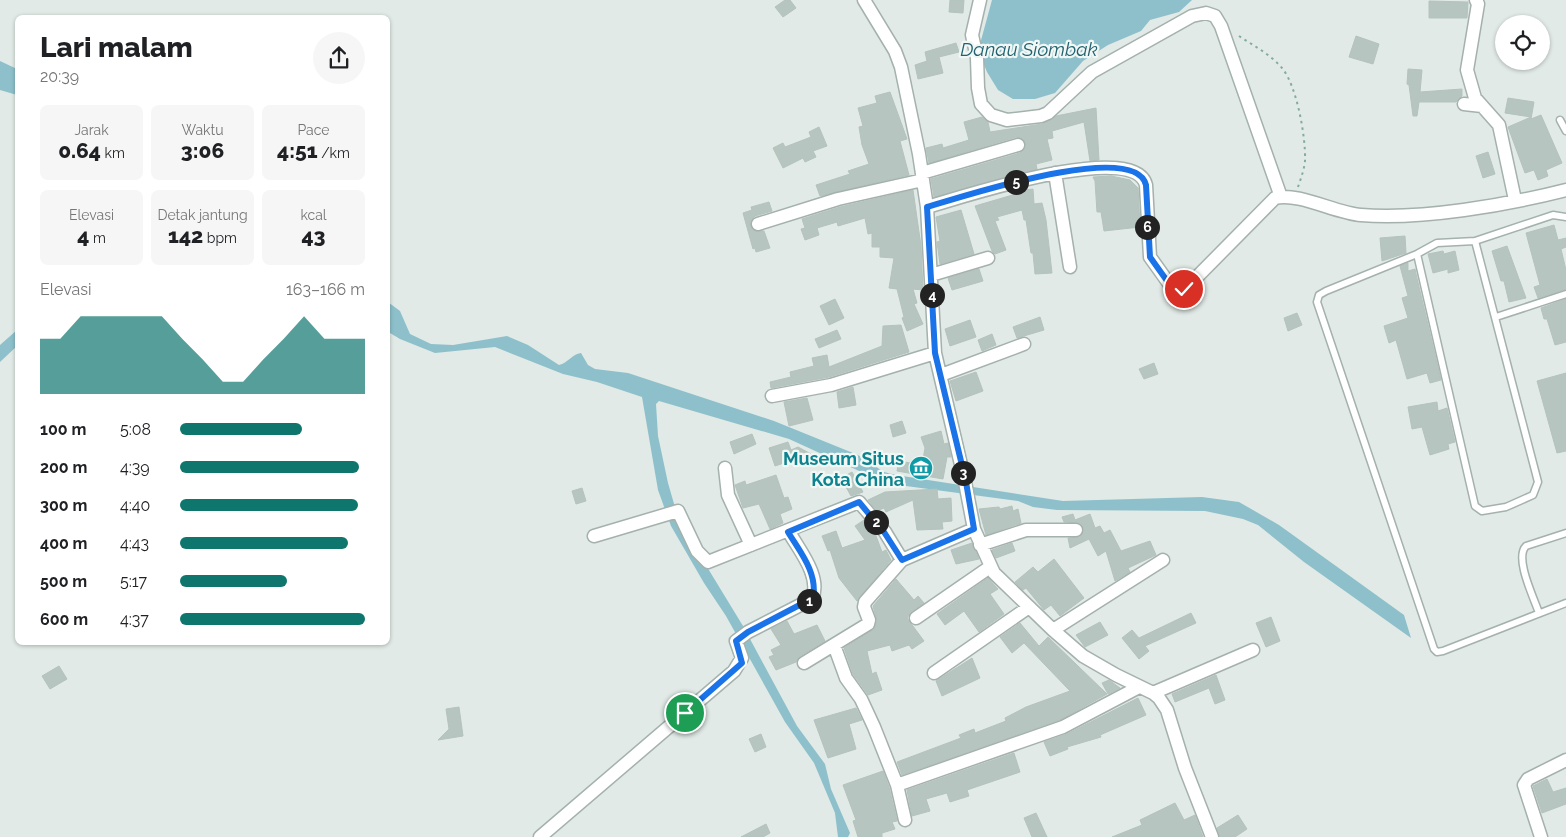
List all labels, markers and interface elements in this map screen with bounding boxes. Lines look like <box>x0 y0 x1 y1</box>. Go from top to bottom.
map controls <box>1495 15 1550 70</box>
button: locate <box>1495 15 1550 70</box>
text: Lari malam <box>40 31 193 64</box>
button: share <box>313 32 365 84</box>
water label: Danau Siombak <box>960 38 1098 60</box>
text: 20:39 <box>40 67 79 86</box>
text: Jarak <box>74 122 109 138</box>
text: Waktu <box>182 122 223 138</box>
text: Pace <box>297 122 330 138</box>
text: 0.64 <box>58 138 101 163</box>
text: 3:06 <box>181 138 224 163</box>
text: 4:51 <box>277 138 318 163</box>
text: km <box>101 145 125 161</box>
text: /km <box>318 145 350 161</box>
pin: 5 <box>1004 170 1028 194</box>
text: 5 <box>1013 174 1020 190</box>
text: Elevasi <box>69 207 114 223</box>
text: Detak jantung <box>157 207 248 223</box>
text: kcal <box>300 207 327 223</box>
pin: 6 <box>1134 214 1160 240</box>
text: 6 <box>1143 219 1152 235</box>
text: 4 <box>77 223 89 248</box>
text: 142 <box>168 223 203 248</box>
text: 43 <box>301 223 326 248</box>
text: m <box>89 230 106 246</box>
text: bpm <box>203 230 237 246</box>
pin <box>1163 268 1205 310</box>
icon: check <box>1170 275 1198 303</box>
text: Elevasi <box>40 280 92 299</box>
text: 163–166 m <box>286 280 365 299</box>
pin: 4 <box>920 282 944 308</box>
text: 4 <box>929 287 937 303</box>
text: 100 m <box>40 420 86 439</box>
text: 5:08 <box>120 420 151 439</box>
place label: Museum Situs Kota China <box>783 448 904 490</box>
museum icon: Museum Situs Kota China <box>908 455 934 481</box>
text: 200 m <box>40 458 87 477</box>
text: 4:39 <box>120 458 150 477</box>
pin: 3 <box>950 460 976 486</box>
text: 3 <box>960 465 967 481</box>
text: 300 m <box>40 496 87 515</box>
text: 4:40 <box>120 496 150 515</box>
pin: 2 <box>864 510 888 534</box>
text: 2 <box>873 514 880 530</box>
text: 400 m <box>40 534 88 553</box>
text: 4:43 <box>120 534 149 553</box>
text: 500 m <box>40 572 87 591</box>
text: 5:17 <box>120 572 147 591</box>
pin: 1 <box>796 588 822 614</box>
text: 1 <box>806 593 813 609</box>
text: 600 m <box>40 610 88 629</box>
text: 4:37 <box>120 610 149 629</box>
pin <box>664 692 706 734</box>
icon: arrive <box>671 699 699 727</box>

